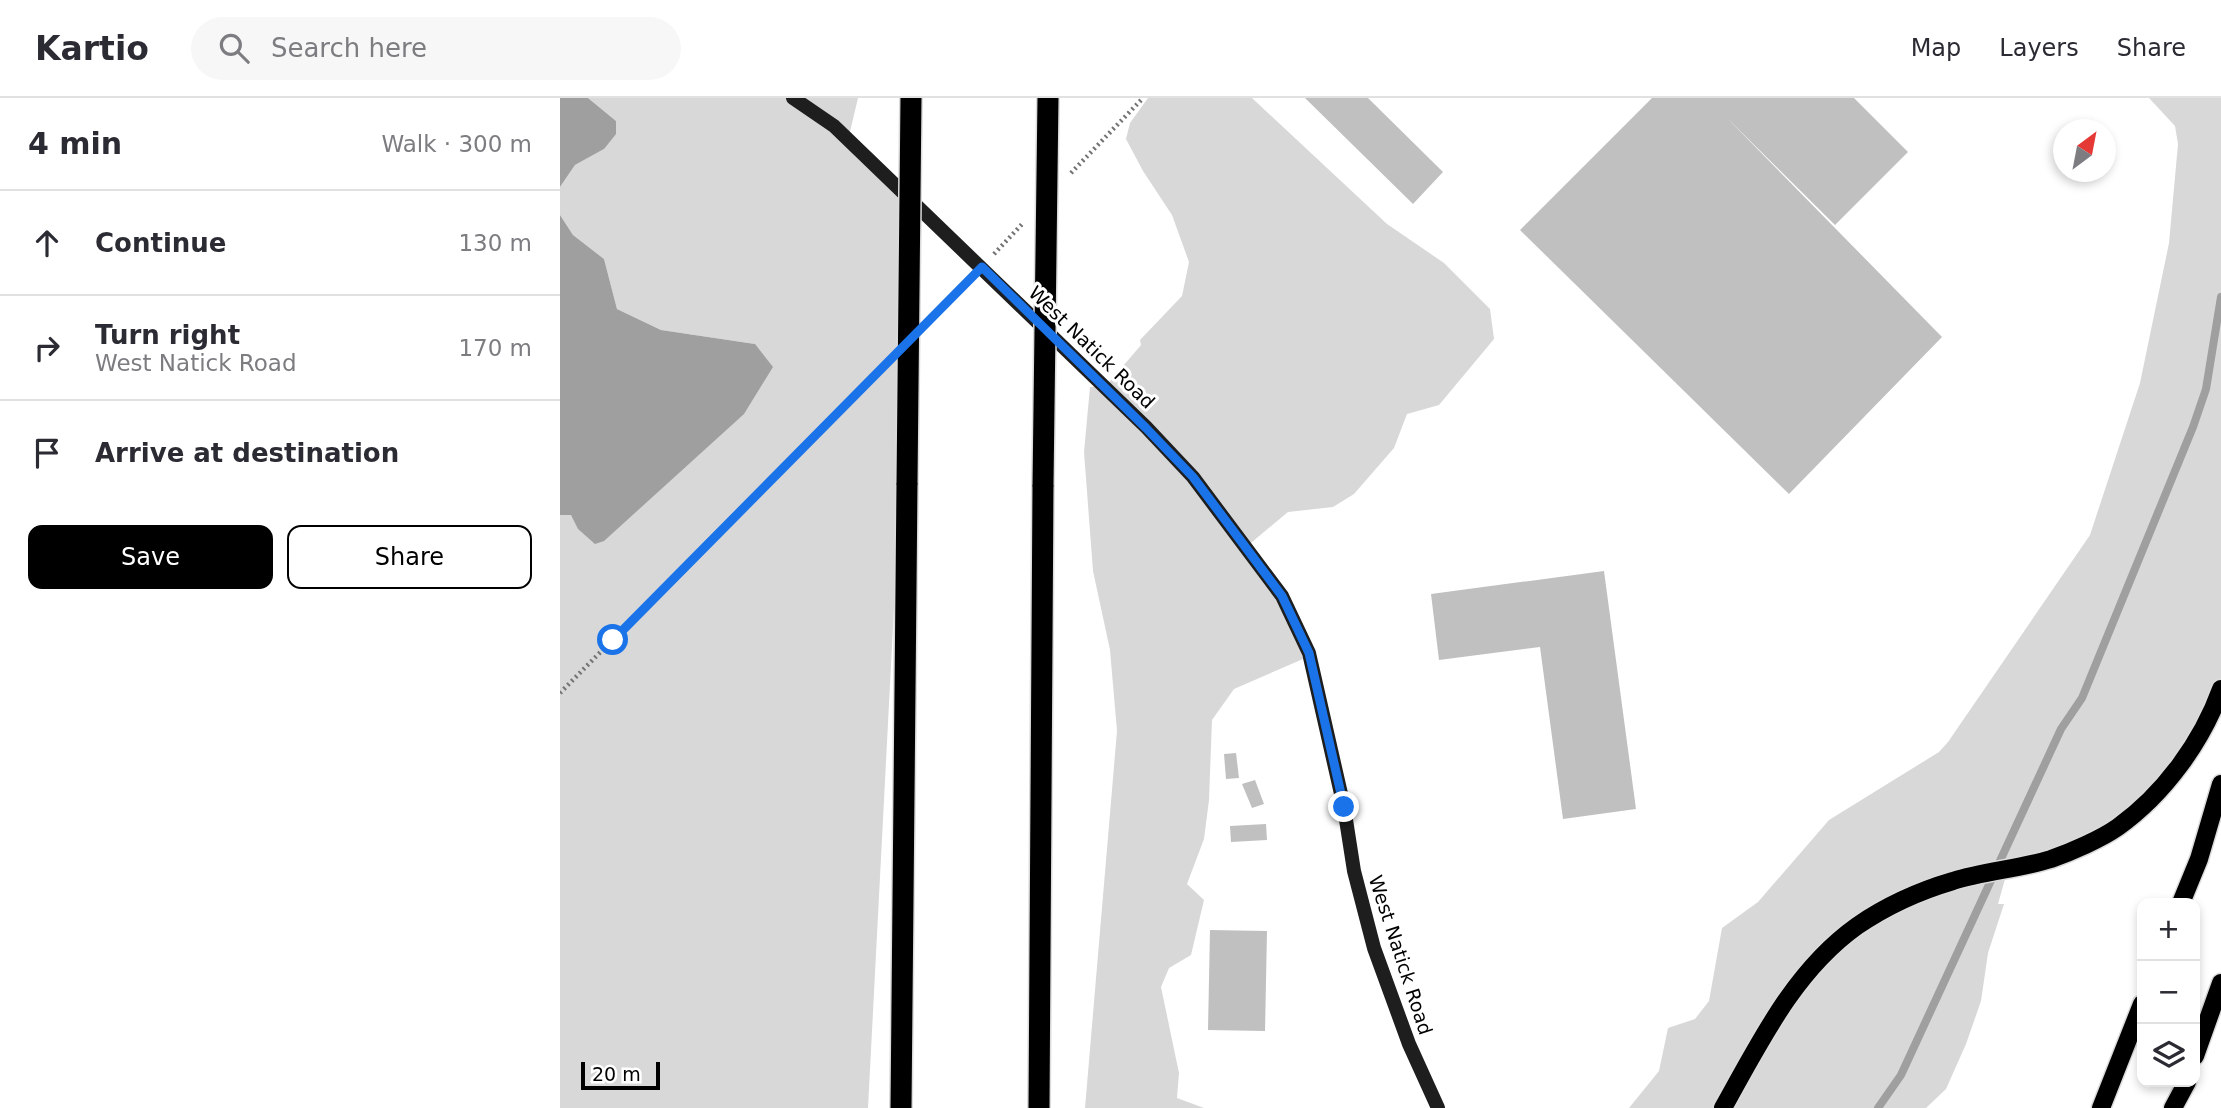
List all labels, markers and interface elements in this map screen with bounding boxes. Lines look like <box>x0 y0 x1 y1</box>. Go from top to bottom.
search box <box>191 17 681 80</box>
text: Kartio <box>35 29 149 68</box>
icon: search <box>215 29 253 67</box>
text: Search here <box>271 33 427 63</box>
text: Map <box>1911 34 1961 62</box>
text: Layers <box>1999 34 2079 62</box>
text: Share <box>2117 34 2186 62</box>
north arrow <box>2053 119 2116 182</box>
text: 4 min <box>28 126 122 161</box>
text: Walk · 300 m <box>381 131 532 157</box>
icon: ahead <box>28 224 66 262</box>
text: Continue <box>95 228 226 258</box>
text: 130 m <box>458 230 532 256</box>
street label: West Natick Road <box>1024 281 1160 413</box>
text: Turn right <box>95 320 240 350</box>
icon: right <box>28 329 66 367</box>
text: 170 m <box>458 335 532 361</box>
text: West Natick Road <box>95 350 297 376</box>
icon: arrive <box>28 434 66 472</box>
text: Arrive at destination <box>95 438 399 468</box>
button: Save <box>28 525 273 589</box>
button: Share <box>287 525 532 589</box>
route start <box>597 624 628 655</box>
route end <box>1328 791 1359 822</box>
street label: West Natick Road <box>1365 872 1437 1038</box>
map controls <box>2137 898 2200 1087</box>
button: + <box>2137 898 2200 961</box>
button: − <box>2137 961 2200 1024</box>
button: layers <box>2137 1024 2200 1087</box>
scale bar <box>581 1059 660 1091</box>
text: 20 m <box>592 1063 641 1085</box>

